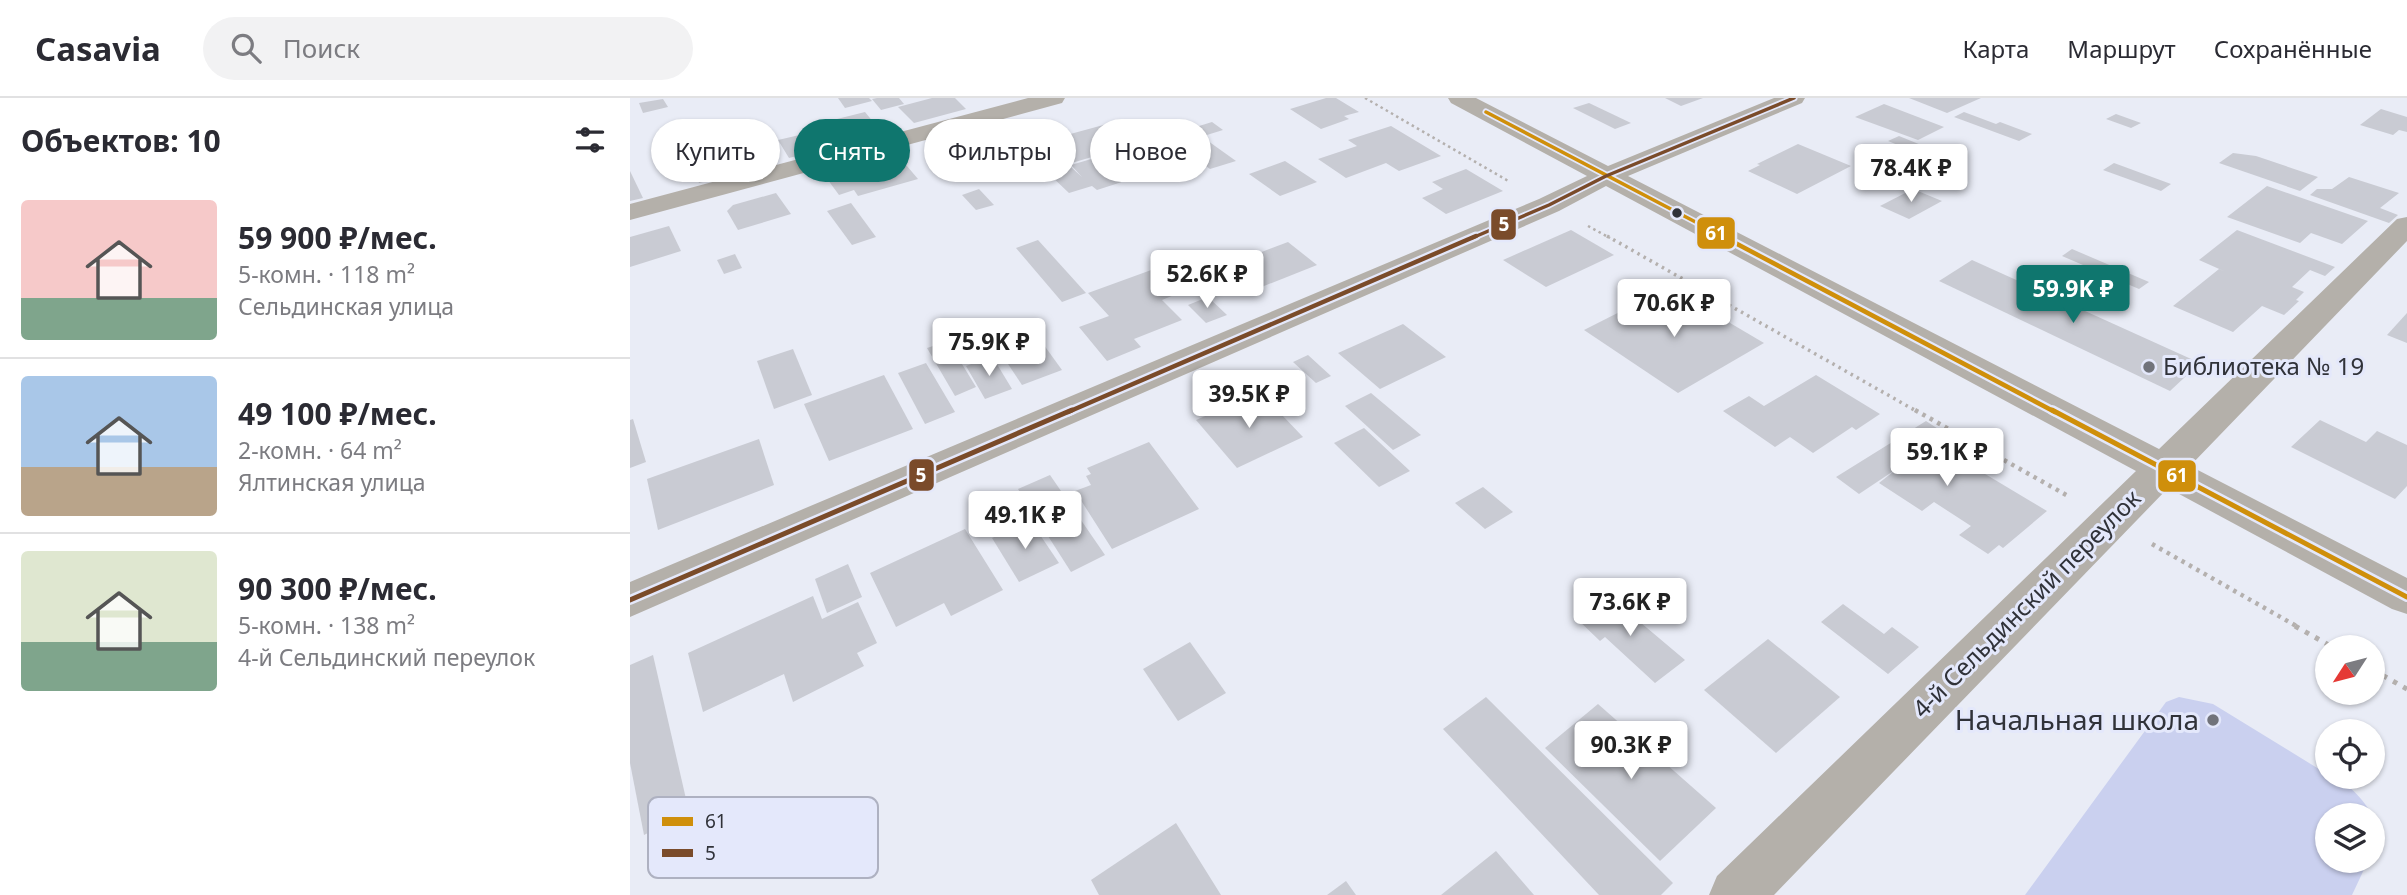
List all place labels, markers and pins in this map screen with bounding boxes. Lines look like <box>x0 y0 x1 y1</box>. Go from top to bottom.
pin: 78.4K ₽ <box>1846 144 1976 204</box>
unlabelled marker <box>1670 206 1684 220</box>
pin: 52.6K ₽ <box>1142 250 1272 310</box>
pin: 59.9K ₽ <box>2008 266 2138 325</box>
pin: 70.6K ₽ <box>1609 280 1739 339</box>
pin: 75.9K ₽ <box>924 318 1054 378</box>
place label: Библиотека № 19 <box>2163 349 2364 382</box>
marker: Библиотека № 19 <box>2141 359 2157 375</box>
pin: 39.5K ₽ <box>1184 370 1314 430</box>
pin: 59.1K ₽ <box>1882 428 2012 488</box>
pin: 49.1K ₽ <box>960 491 1090 551</box>
pin: 73.6K ₽ <box>1565 578 1695 638</box>
place label: Начальная школа <box>1955 700 2199 738</box>
marker: Начальная школа <box>2205 712 2221 728</box>
pin: 90.3K ₽ <box>1566 722 1696 781</box>

